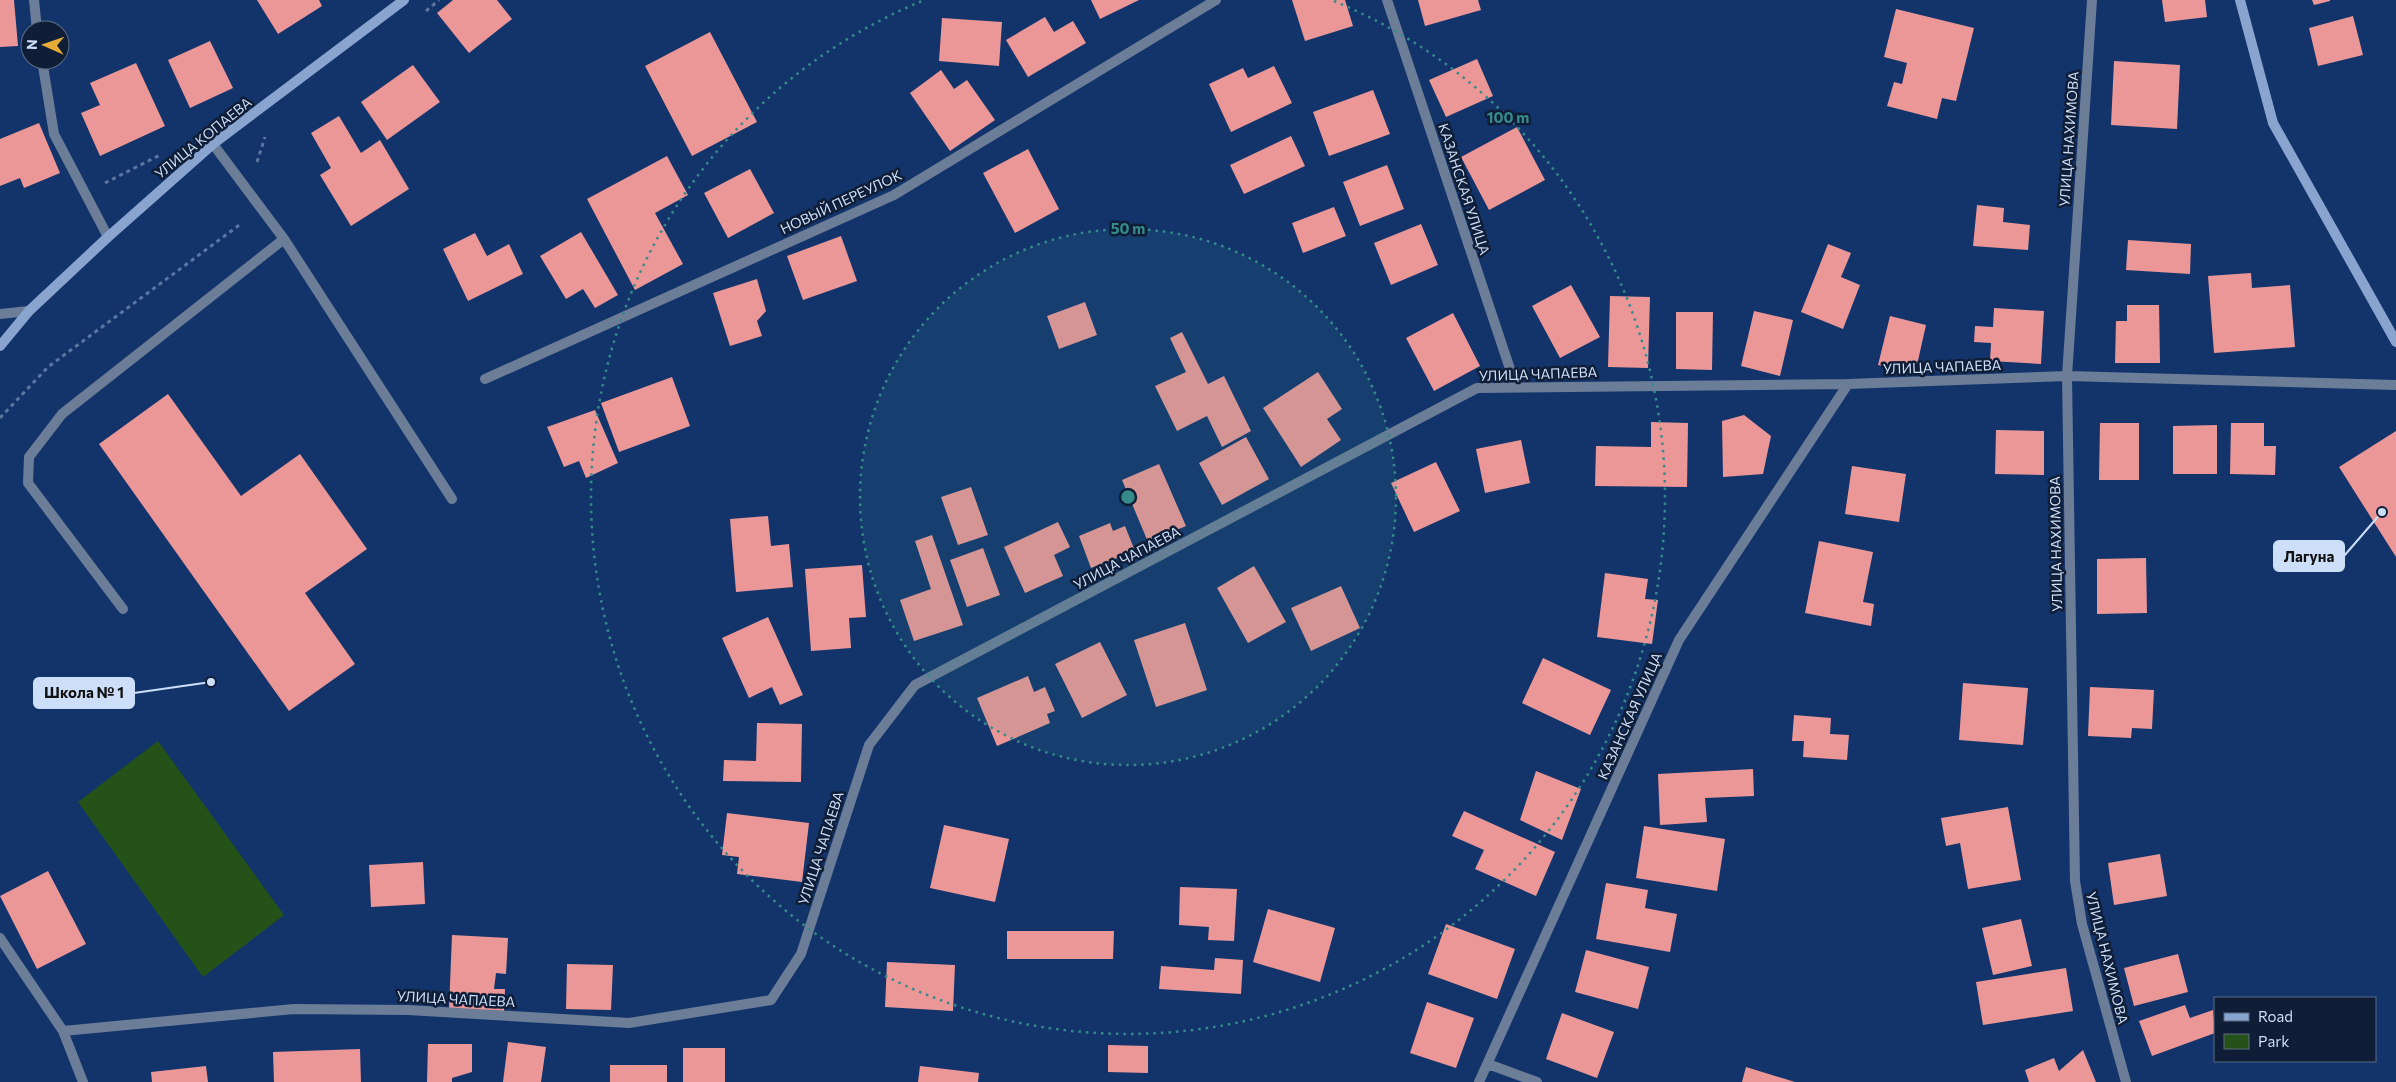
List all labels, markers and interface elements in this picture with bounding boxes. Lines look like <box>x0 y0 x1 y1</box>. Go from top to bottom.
north arrow <box>20 20 70 70</box>
text: N <box>23 39 40 50</box>
street label: УЛИЦА НАХИМОВА <box>2055 70 2082 207</box>
street label: УЛИЦА КОПАЕВА <box>151 93 255 182</box>
text: 100 m <box>1487 108 1529 126</box>
street label: КАЗАНСКАЯ УЛИЦА <box>1435 121 1494 257</box>
street label: НОВЫЙ ПЕРЕУЛОК <box>777 166 904 237</box>
text: 50 m <box>1111 219 1145 237</box>
street label: УЛИЦА ЧАПАЕВА <box>1882 356 2002 377</box>
street label: УЛИЦА ЧАПАЕВА <box>1478 363 1598 384</box>
street label: УЛИЦА НАХИМОВА <box>2046 476 2065 612</box>
centre of rings <box>1119 488 1137 506</box>
street label: УЛИЦА ЧАПАЕВА <box>1070 522 1183 593</box>
callout: Лагуна <box>2274 541 2344 571</box>
text: Лагуна <box>2284 547 2334 565</box>
street label: КАЗАНСКАЯ УЛИЦА <box>1594 649 1665 782</box>
callout: Школа № 1 <box>34 678 134 708</box>
text: Школа № 1 <box>44 683 124 701</box>
street label: УЛИЦА ЧАПАЕВА <box>794 789 847 907</box>
street label: УЛИЦА НАХИМОВА <box>2083 890 2132 1026</box>
street label: УЛИЦА ЧАПАЕВА <box>396 987 516 1010</box>
legend <box>2214 997 2376 1062</box>
text: Road <box>2258 1007 2293 1025</box>
text: Park <box>2258 1032 2289 1050</box>

